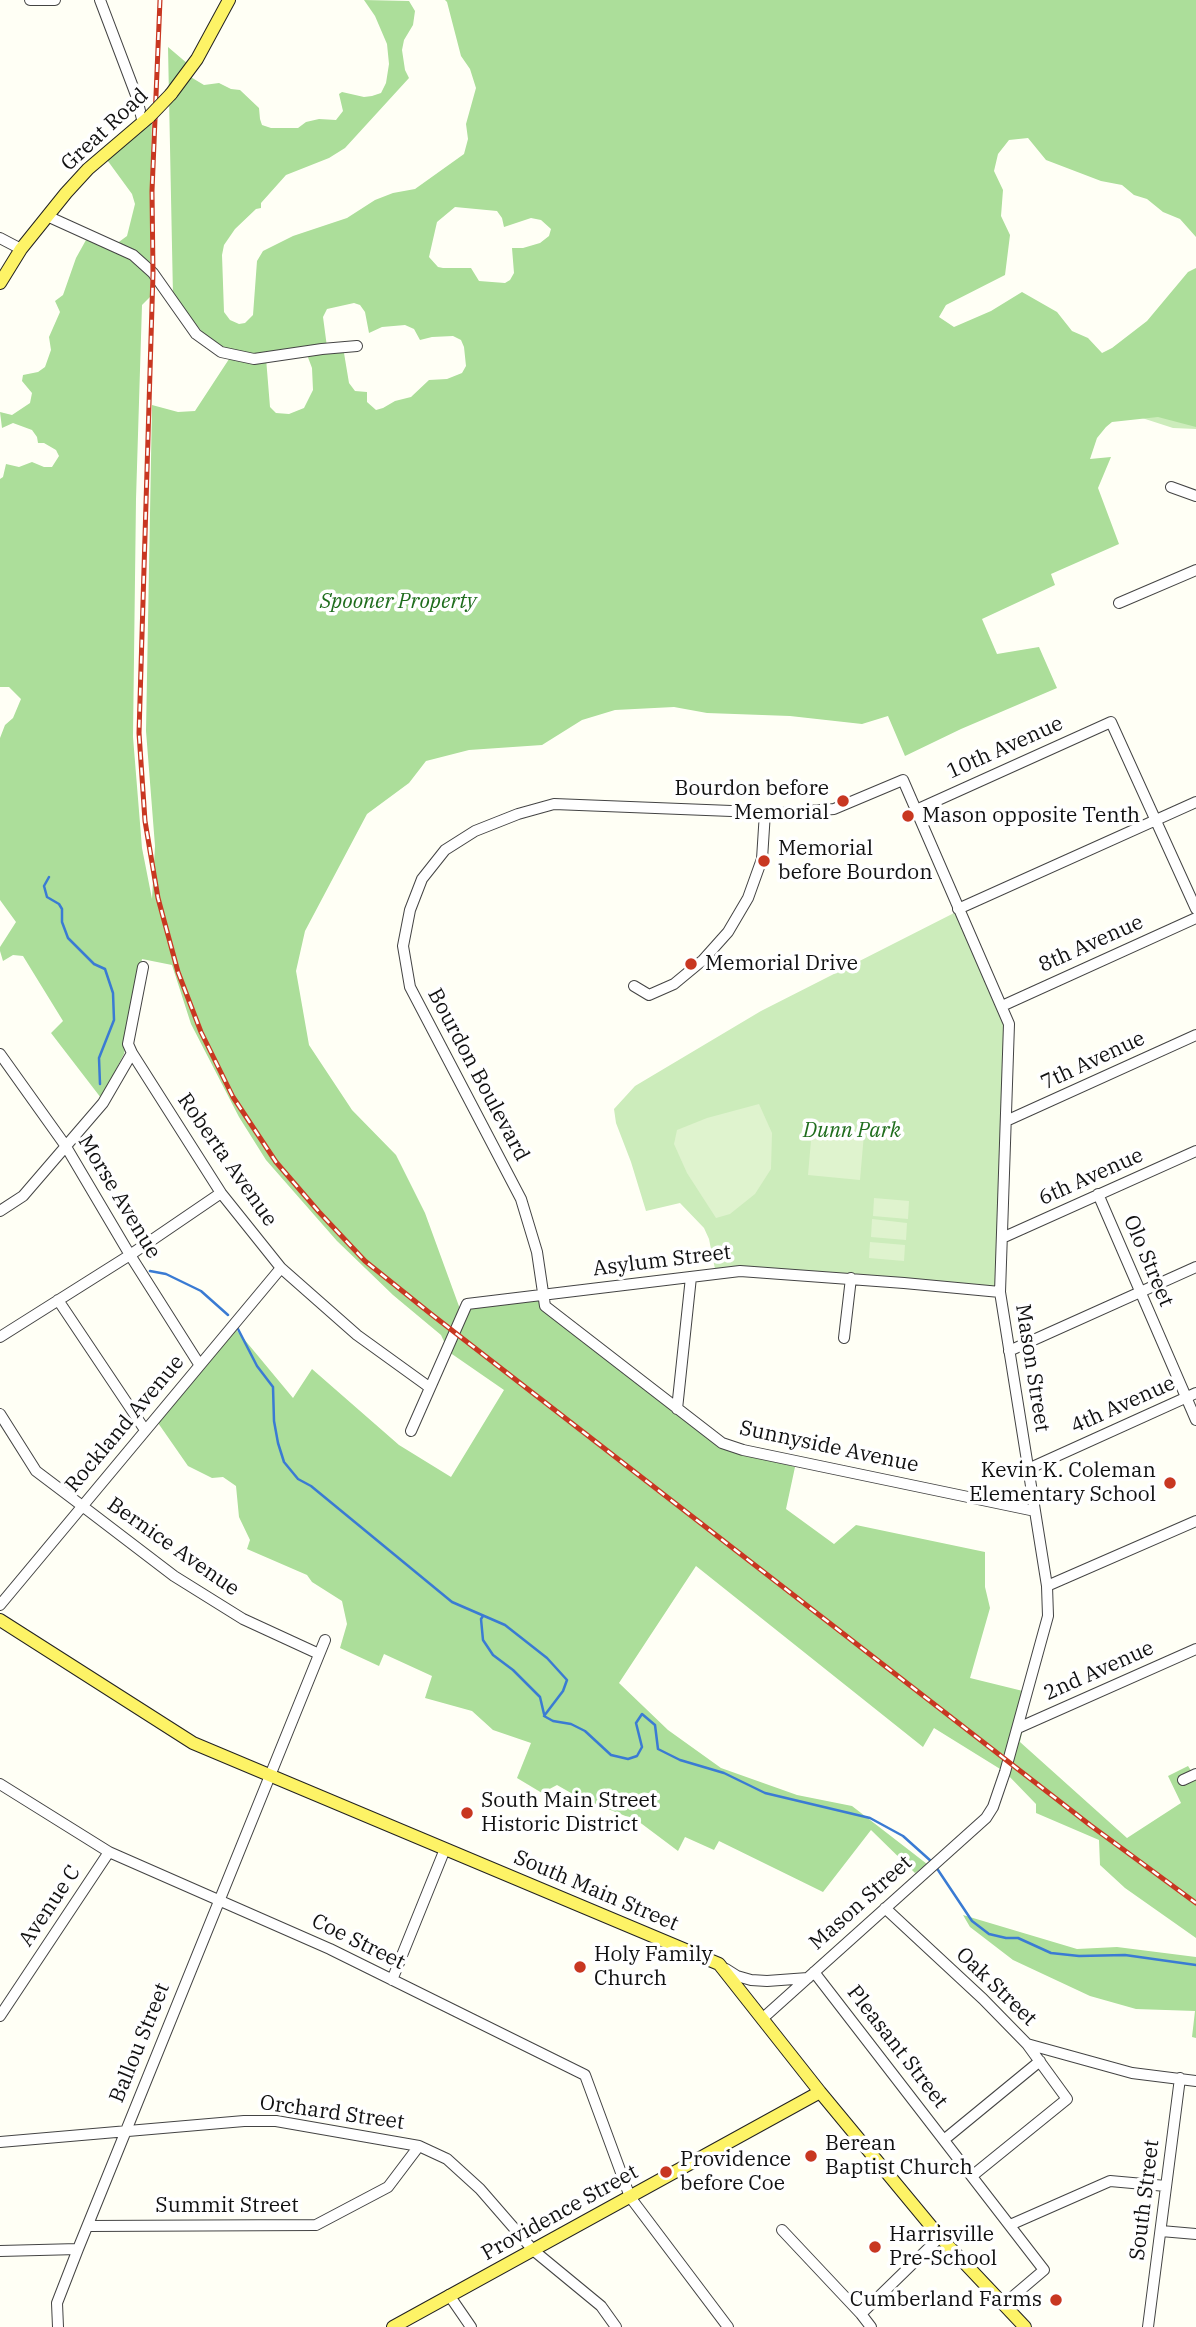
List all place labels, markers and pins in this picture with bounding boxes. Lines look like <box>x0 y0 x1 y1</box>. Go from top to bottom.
place label: Bourdon before Memorial <box>674 776 829 826</box>
marker: Bourdon before Memorial <box>835 793 851 809</box>
place label: Mason opposite Tenth <box>922 803 1140 829</box>
marker: Mason opposite Tenth <box>900 808 916 824</box>
place label: Memorial before Bourdon <box>778 836 933 886</box>
marker: Memorial before Bourdon <box>756 853 772 869</box>
place label: Memorial Drive <box>705 951 858 977</box>
marker: Memorial Drive <box>683 956 699 972</box>
place label: Kevin K. Coleman Elementary School <box>969 1458 1156 1508</box>
marker: Kevin K. Coleman Elementary School <box>1162 1475 1178 1491</box>
place label: South Main Street Historic District <box>481 1788 657 1838</box>
marker: South Main Street Historic District <box>459 1805 475 1821</box>
place label: Holy Family Church <box>594 1942 713 1992</box>
marker: Holy Family Church <box>572 1959 588 1975</box>
place label: Berean Baptist Church <box>825 2131 973 2181</box>
place label: Providence before Coe <box>680 2147 791 2197</box>
marker: Berean Baptist Church <box>803 2148 819 2164</box>
marker: Providence before Coe <box>658 2164 674 2180</box>
place label: Harrisville Pre-School <box>889 2222 997 2272</box>
marker: Harrisville Pre-School <box>867 2239 883 2255</box>
place label: Cumberland Farms <box>850 2287 1042 2313</box>
marker: Cumberland Farms <box>1048 2292 1064 2308</box>

